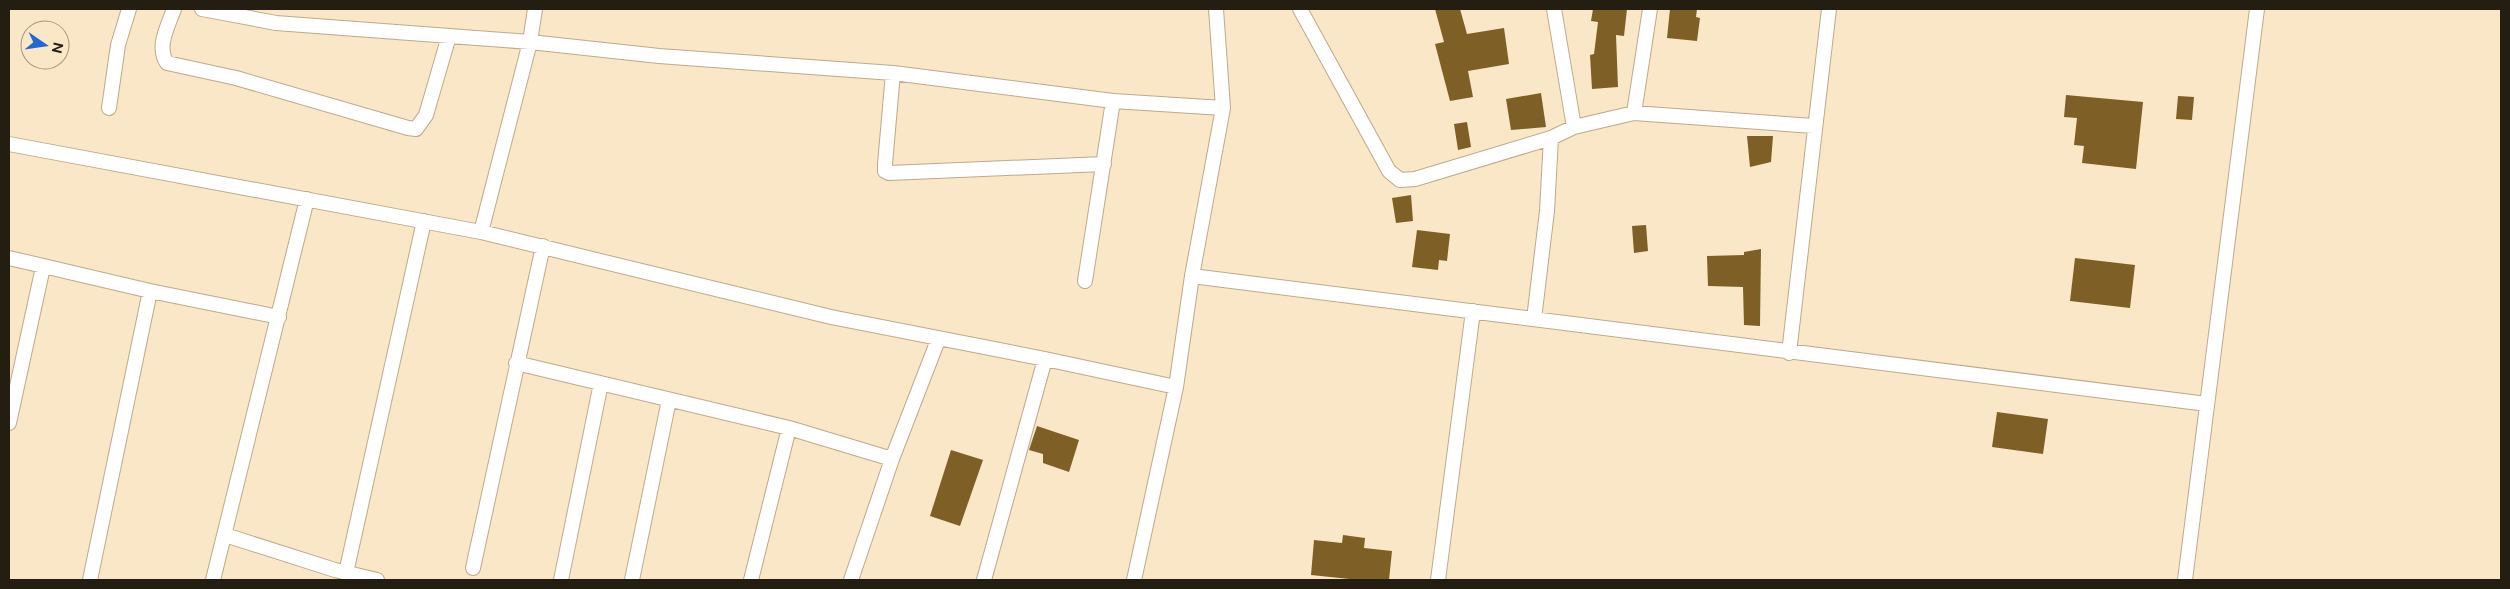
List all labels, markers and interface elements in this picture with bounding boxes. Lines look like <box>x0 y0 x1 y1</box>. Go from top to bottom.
north arrow <box>20 20 70 70</box>
text: N <box>48 41 67 55</box>

